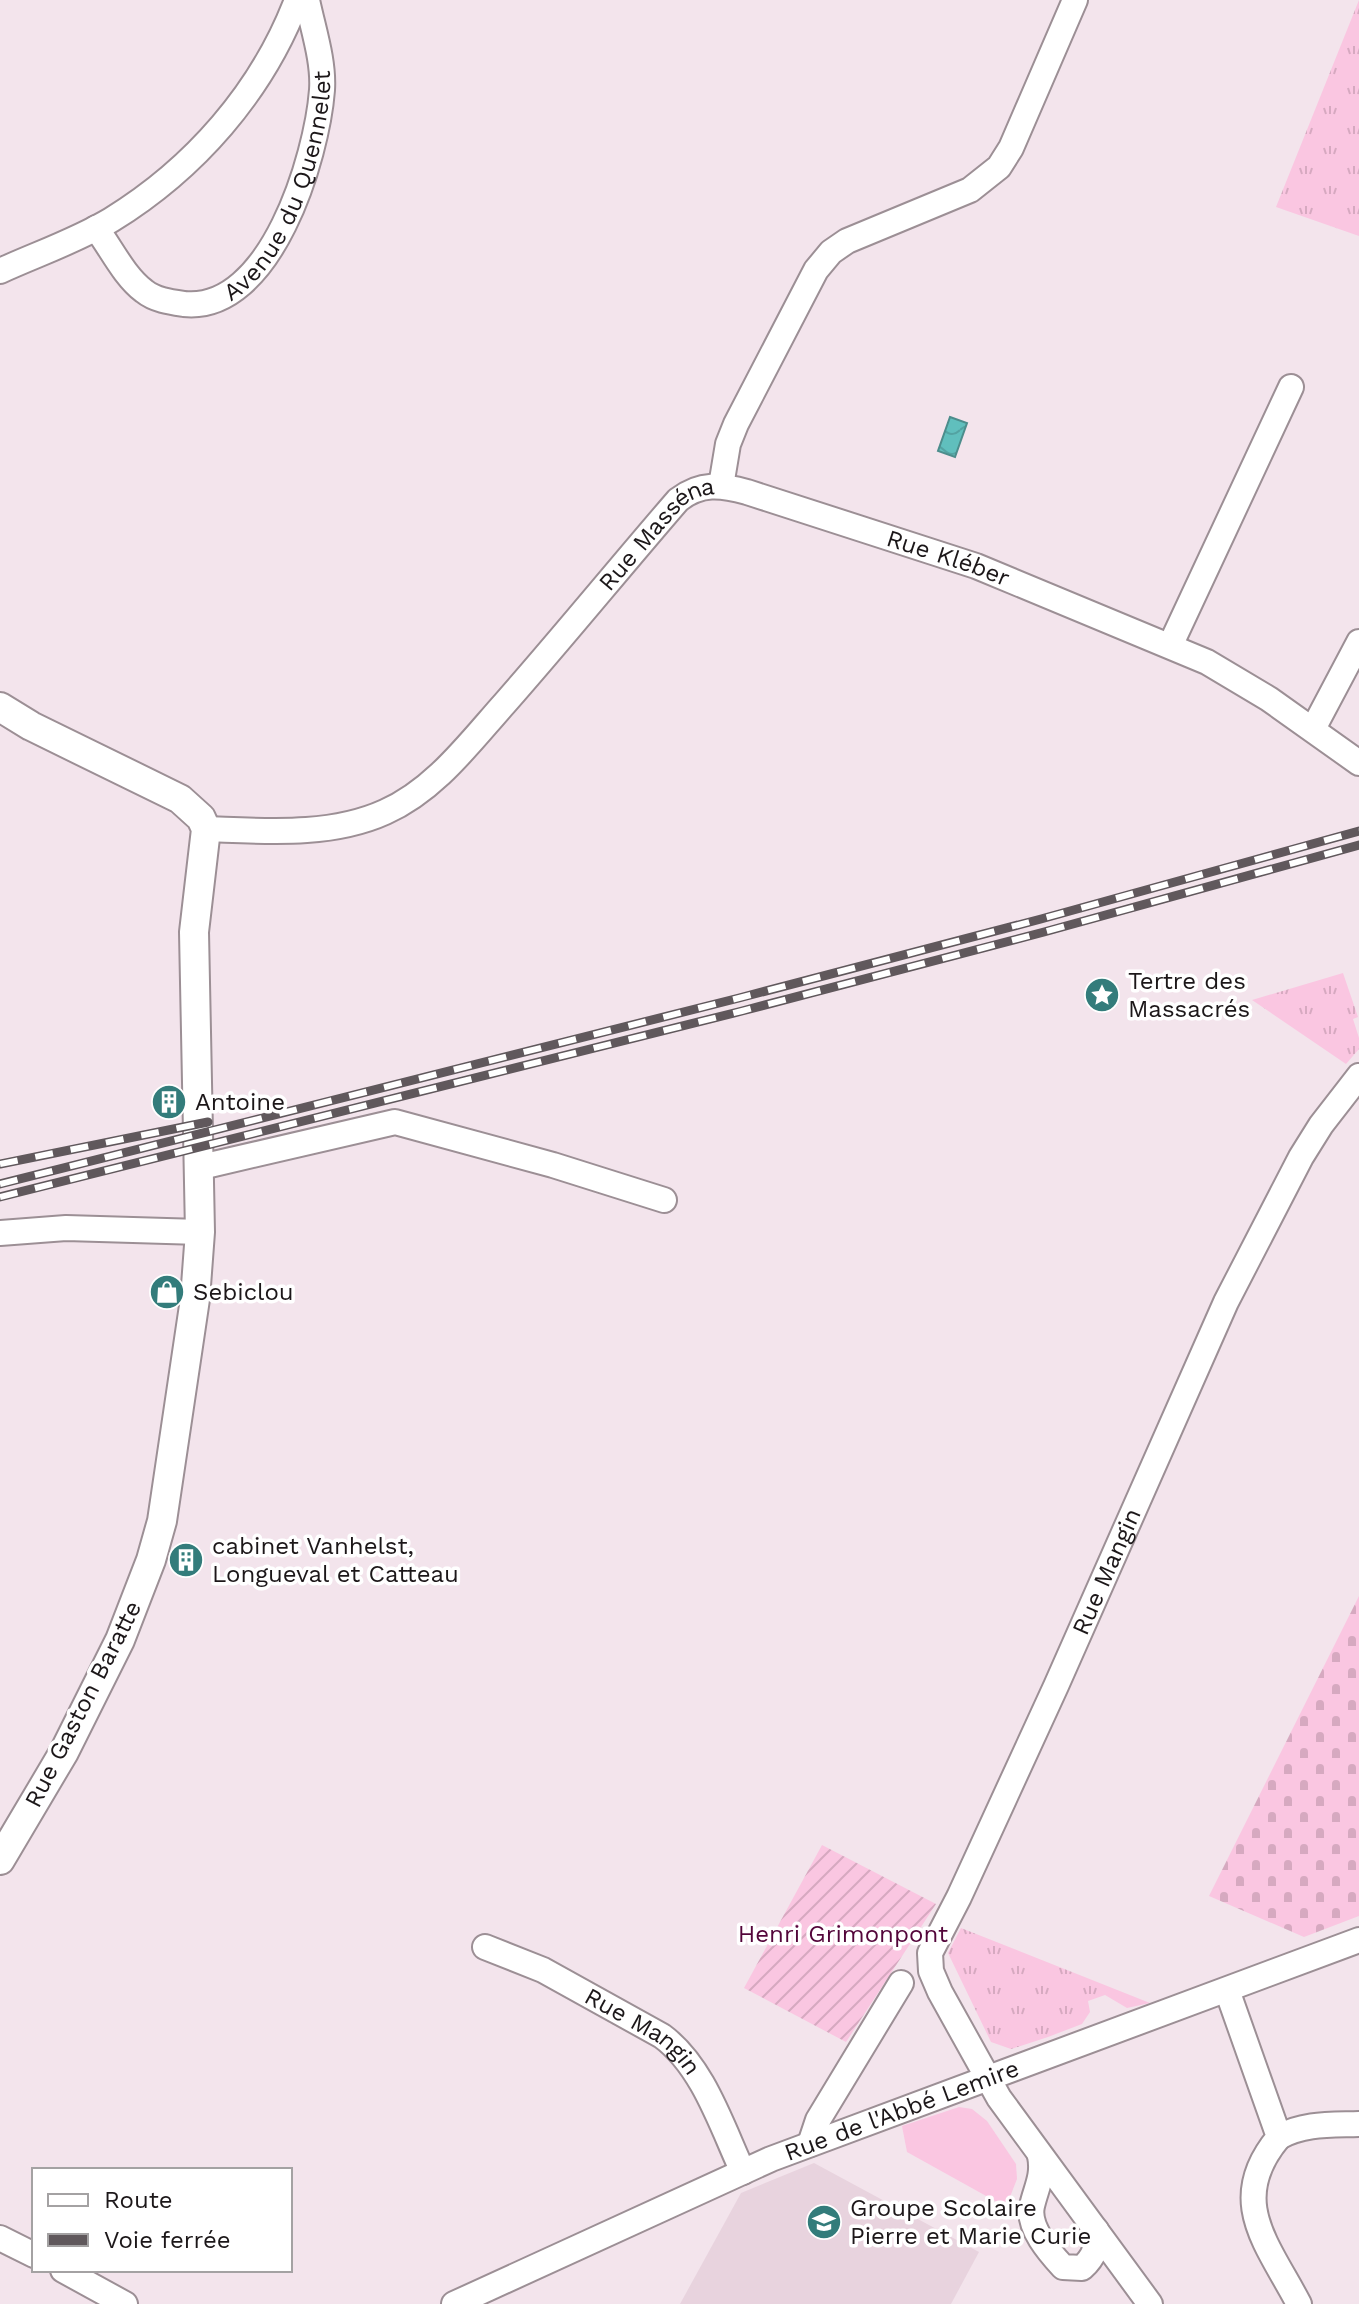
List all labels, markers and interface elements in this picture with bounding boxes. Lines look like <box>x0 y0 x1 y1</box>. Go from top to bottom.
street label: Avenue du Quennelet <box>218 70 336 307</box>
street label: Rue Masséna <box>593 472 716 596</box>
street label: Rue Kléber <box>883 524 1014 592</box>
place label: Tertre des Massacrés <box>1128 967 1250 1023</box>
place icon: Tertre des Massacrés <box>1083 976 1121 1014</box>
building icon: Antoine <box>150 1083 188 1121</box>
place label: Antoine <box>195 1088 285 1116</box>
shop icon: Sebiclou <box>148 1273 186 1311</box>
place label: Sebiclou <box>193 1278 294 1306</box>
street label: Rue Mangin <box>1066 1504 1147 1639</box>
place label: cabinet Vanhelst, Longueval et Catteau <box>212 1532 459 1588</box>
building icon: cabinet Vanhelst, Longueval et Catteau <box>167 1541 205 1579</box>
street label: Rue Gaston Baratte <box>19 1596 147 1812</box>
park label: Henri Grimonpont <box>738 1920 948 1948</box>
street label: Rue Mangin <box>580 1982 707 2080</box>
street label: Rue de l'Abbé Lemire <box>781 2054 1023 2167</box>
legend <box>32 2168 292 2272</box>
text: Route <box>104 2186 173 2214</box>
place label: Groupe Scolaire Pierre et Marie Curie <box>850 2194 1091 2250</box>
school or university icon: Groupe Scolaire Pierre et Marie Curie <box>805 2203 843 2241</box>
text: Voie ferrée <box>104 2226 231 2254</box>

